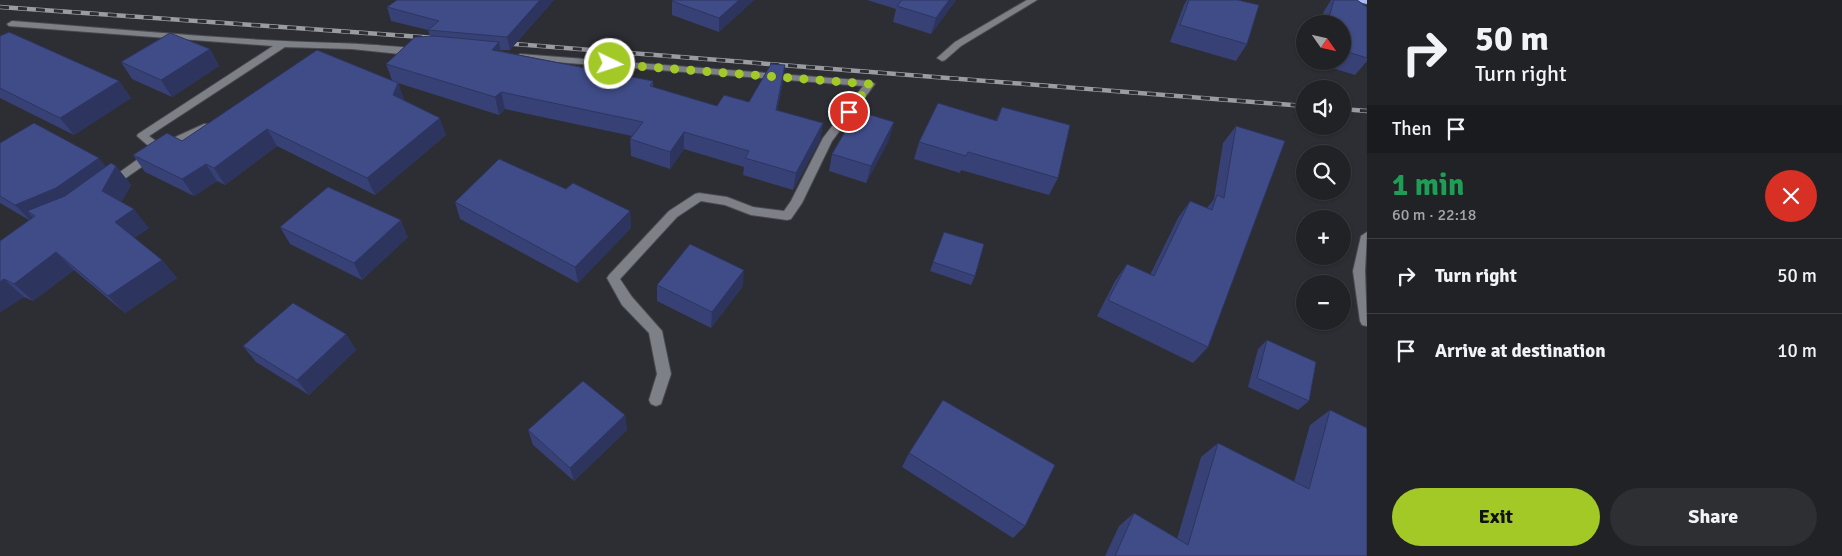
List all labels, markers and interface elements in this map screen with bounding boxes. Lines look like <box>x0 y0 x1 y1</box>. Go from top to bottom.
north arrow <box>1296 15 1351 70</box>
map controls <box>1296 15 1351 330</box>
text: 50 m <box>1475 17 1549 60</box>
icon: right <box>1392 20 1457 85</box>
position arrow <box>583 37 635 89</box>
text: Turn right <box>1475 60 1567 87</box>
button: sound <box>1296 80 1351 135</box>
pin <box>828 91 870 133</box>
icon: arrive <box>835 98 863 126</box>
icon: arrive <box>1442 115 1470 143</box>
text: Then <box>1392 117 1432 141</box>
button: search <box>1296 145 1351 200</box>
text: 1 min <box>1392 167 1464 204</box>
button: close <box>1765 170 1817 222</box>
text: 60 m · 22:18 <box>1392 205 1476 225</box>
button: + <box>1296 210 1351 265</box>
icon: right <box>1392 262 1420 290</box>
text: Turn right <box>1435 264 1517 288</box>
text: 50 m <box>1777 264 1817 288</box>
button: − <box>1296 275 1351 330</box>
icon: arrive <box>1392 337 1420 365</box>
text: Arrive at destination <box>1435 339 1606 363</box>
text: 10 m <box>1777 339 1817 363</box>
button: Exit <box>1392 488 1600 546</box>
button: Share <box>1610 488 1817 546</box>

